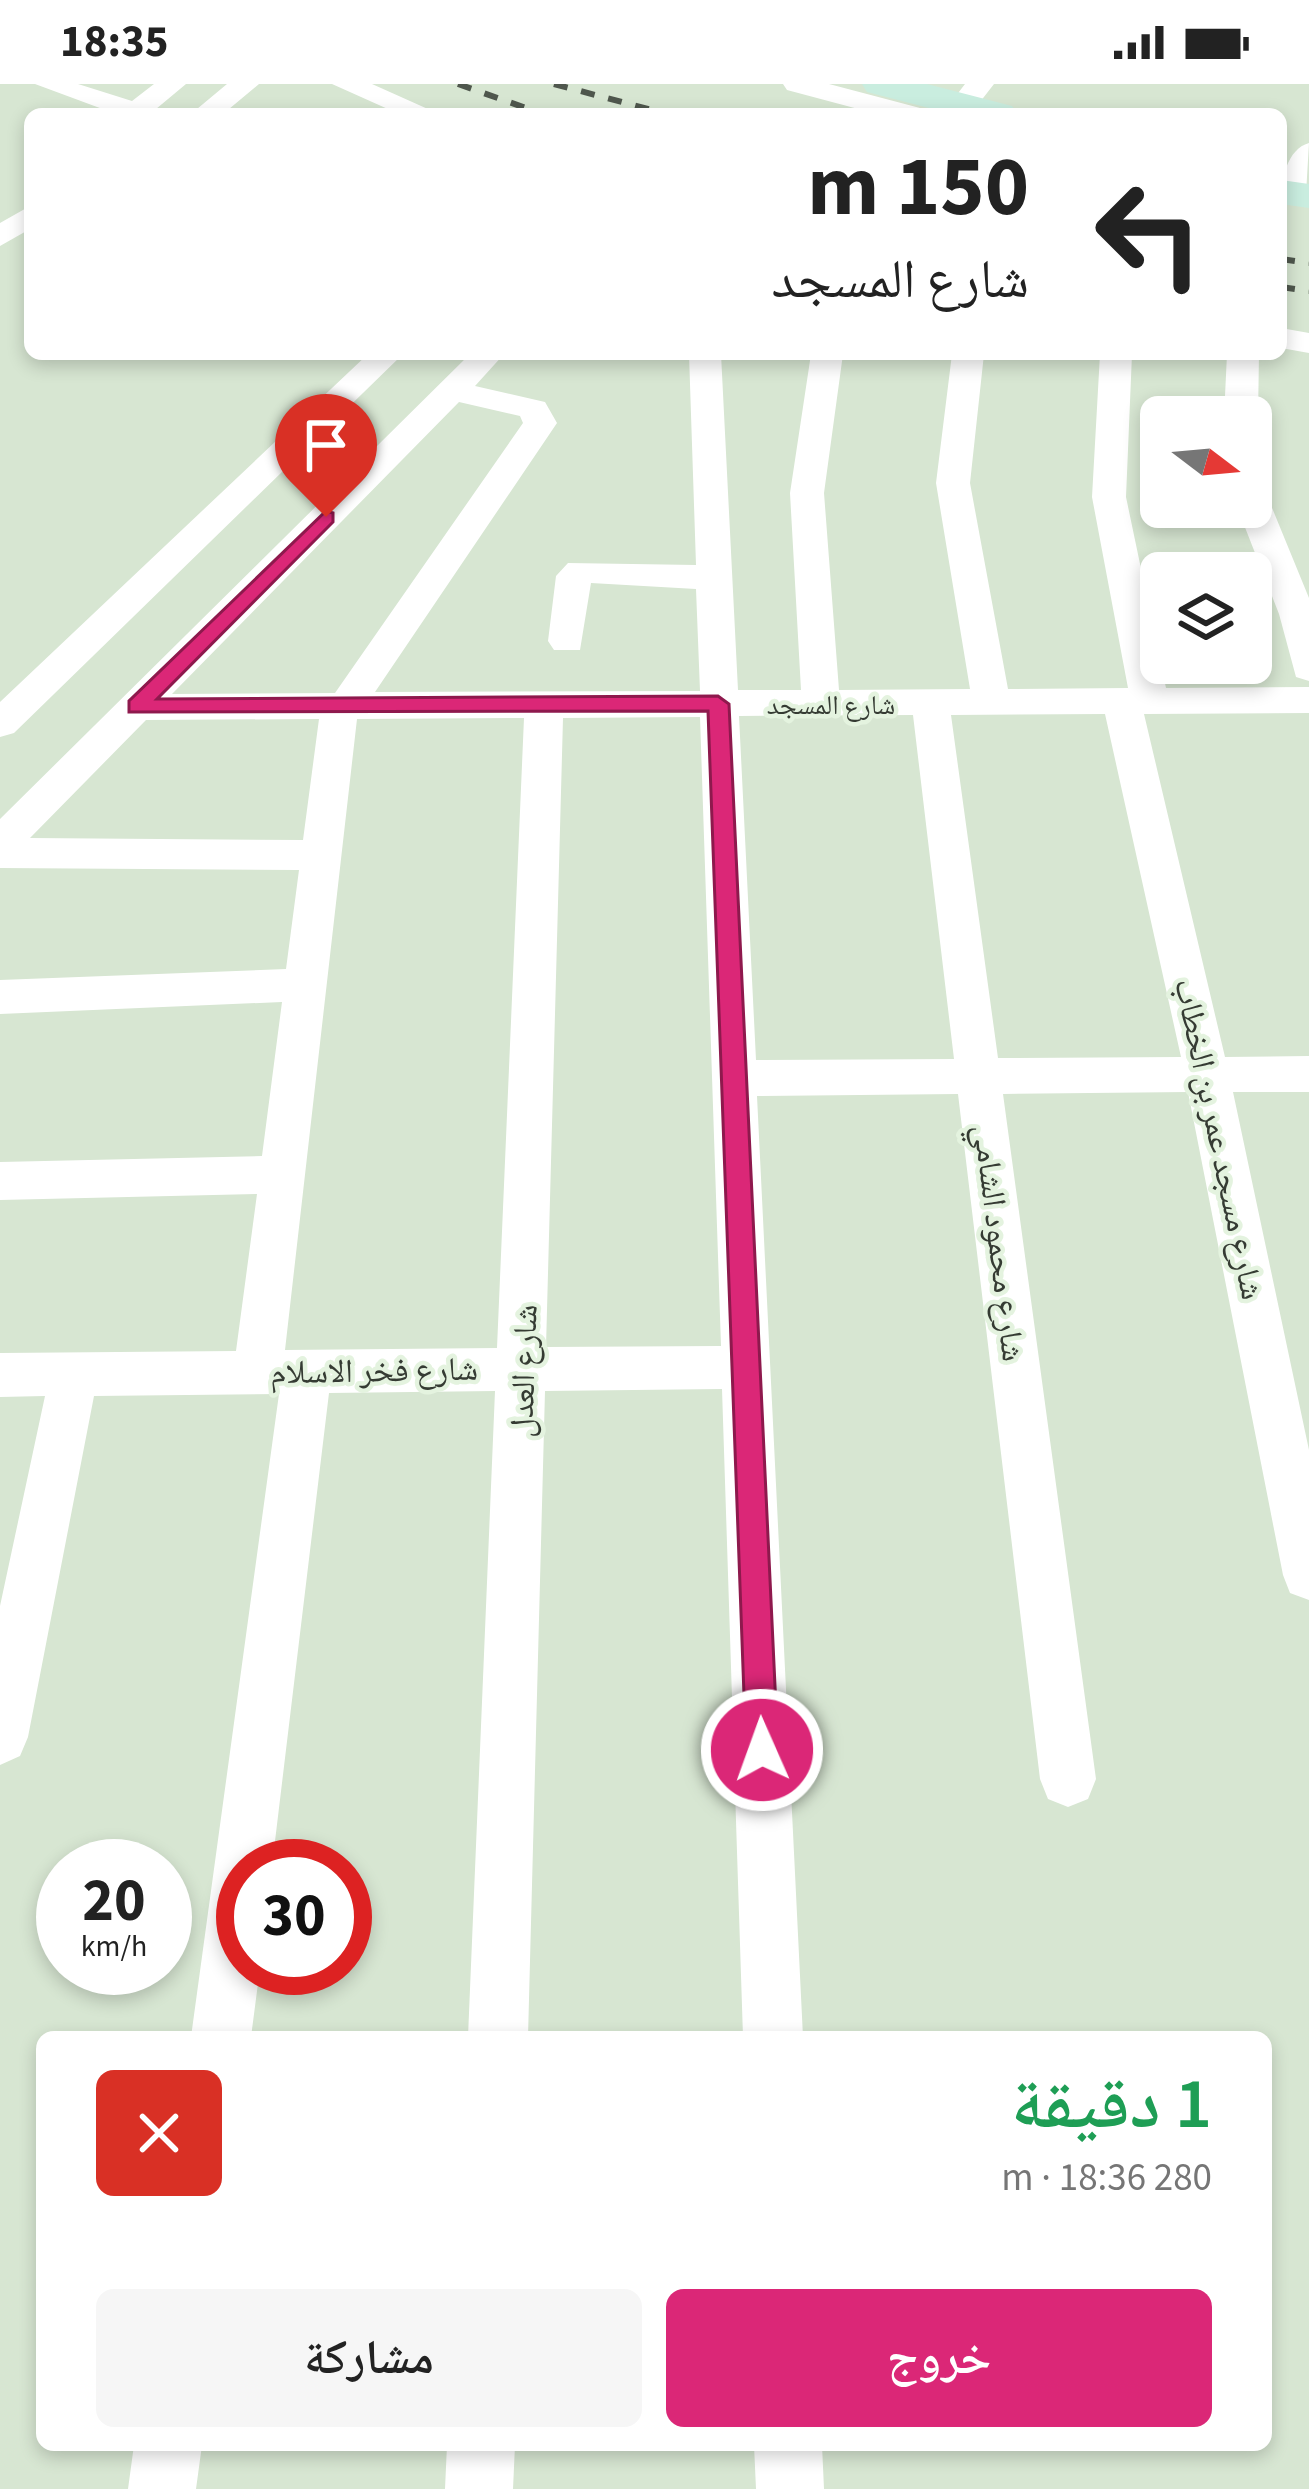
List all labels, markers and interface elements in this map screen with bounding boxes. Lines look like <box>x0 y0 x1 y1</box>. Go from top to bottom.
text: 18:35 <box>60 10 169 74</box>
text: 150 m <box>807 128 1029 248</box>
icon: left <box>1071 156 1227 312</box>
text: شارع المسجد <box>772 242 1029 319</box>
pin <box>275 394 377 517</box>
north arrow <box>1140 396 1272 528</box>
map controls <box>1140 396 1272 684</box>
icon: arrive <box>293 412 359 478</box>
button: layers <box>1140 552 1272 684</box>
street label: شارع المسجد <box>767 686 895 725</box>
street label: شارع مسجد عمر بن الخطاب <box>1162 974 1276 1304</box>
street label: شارع محمود الشامي <box>960 1122 1037 1364</box>
street label: شارع العدل <box>498 1304 550 1438</box>
street label: شارع فخر الاسلام <box>270 1346 478 1396</box>
position arrow <box>699 1687 825 1813</box>
speed limit sign: 30 <box>216 1839 372 1995</box>
text: 20 <box>82 1859 146 1944</box>
text: km/h <box>81 1925 147 1968</box>
text: 1 دقيقة <box>1011 2053 1212 2156</box>
button: close <box>96 2070 222 2196</box>
text: 280 m · 18:36 <box>1001 2150 1212 2206</box>
button: مشاركة <box>96 2289 642 2427</box>
button: خروج <box>666 2289 1212 2427</box>

